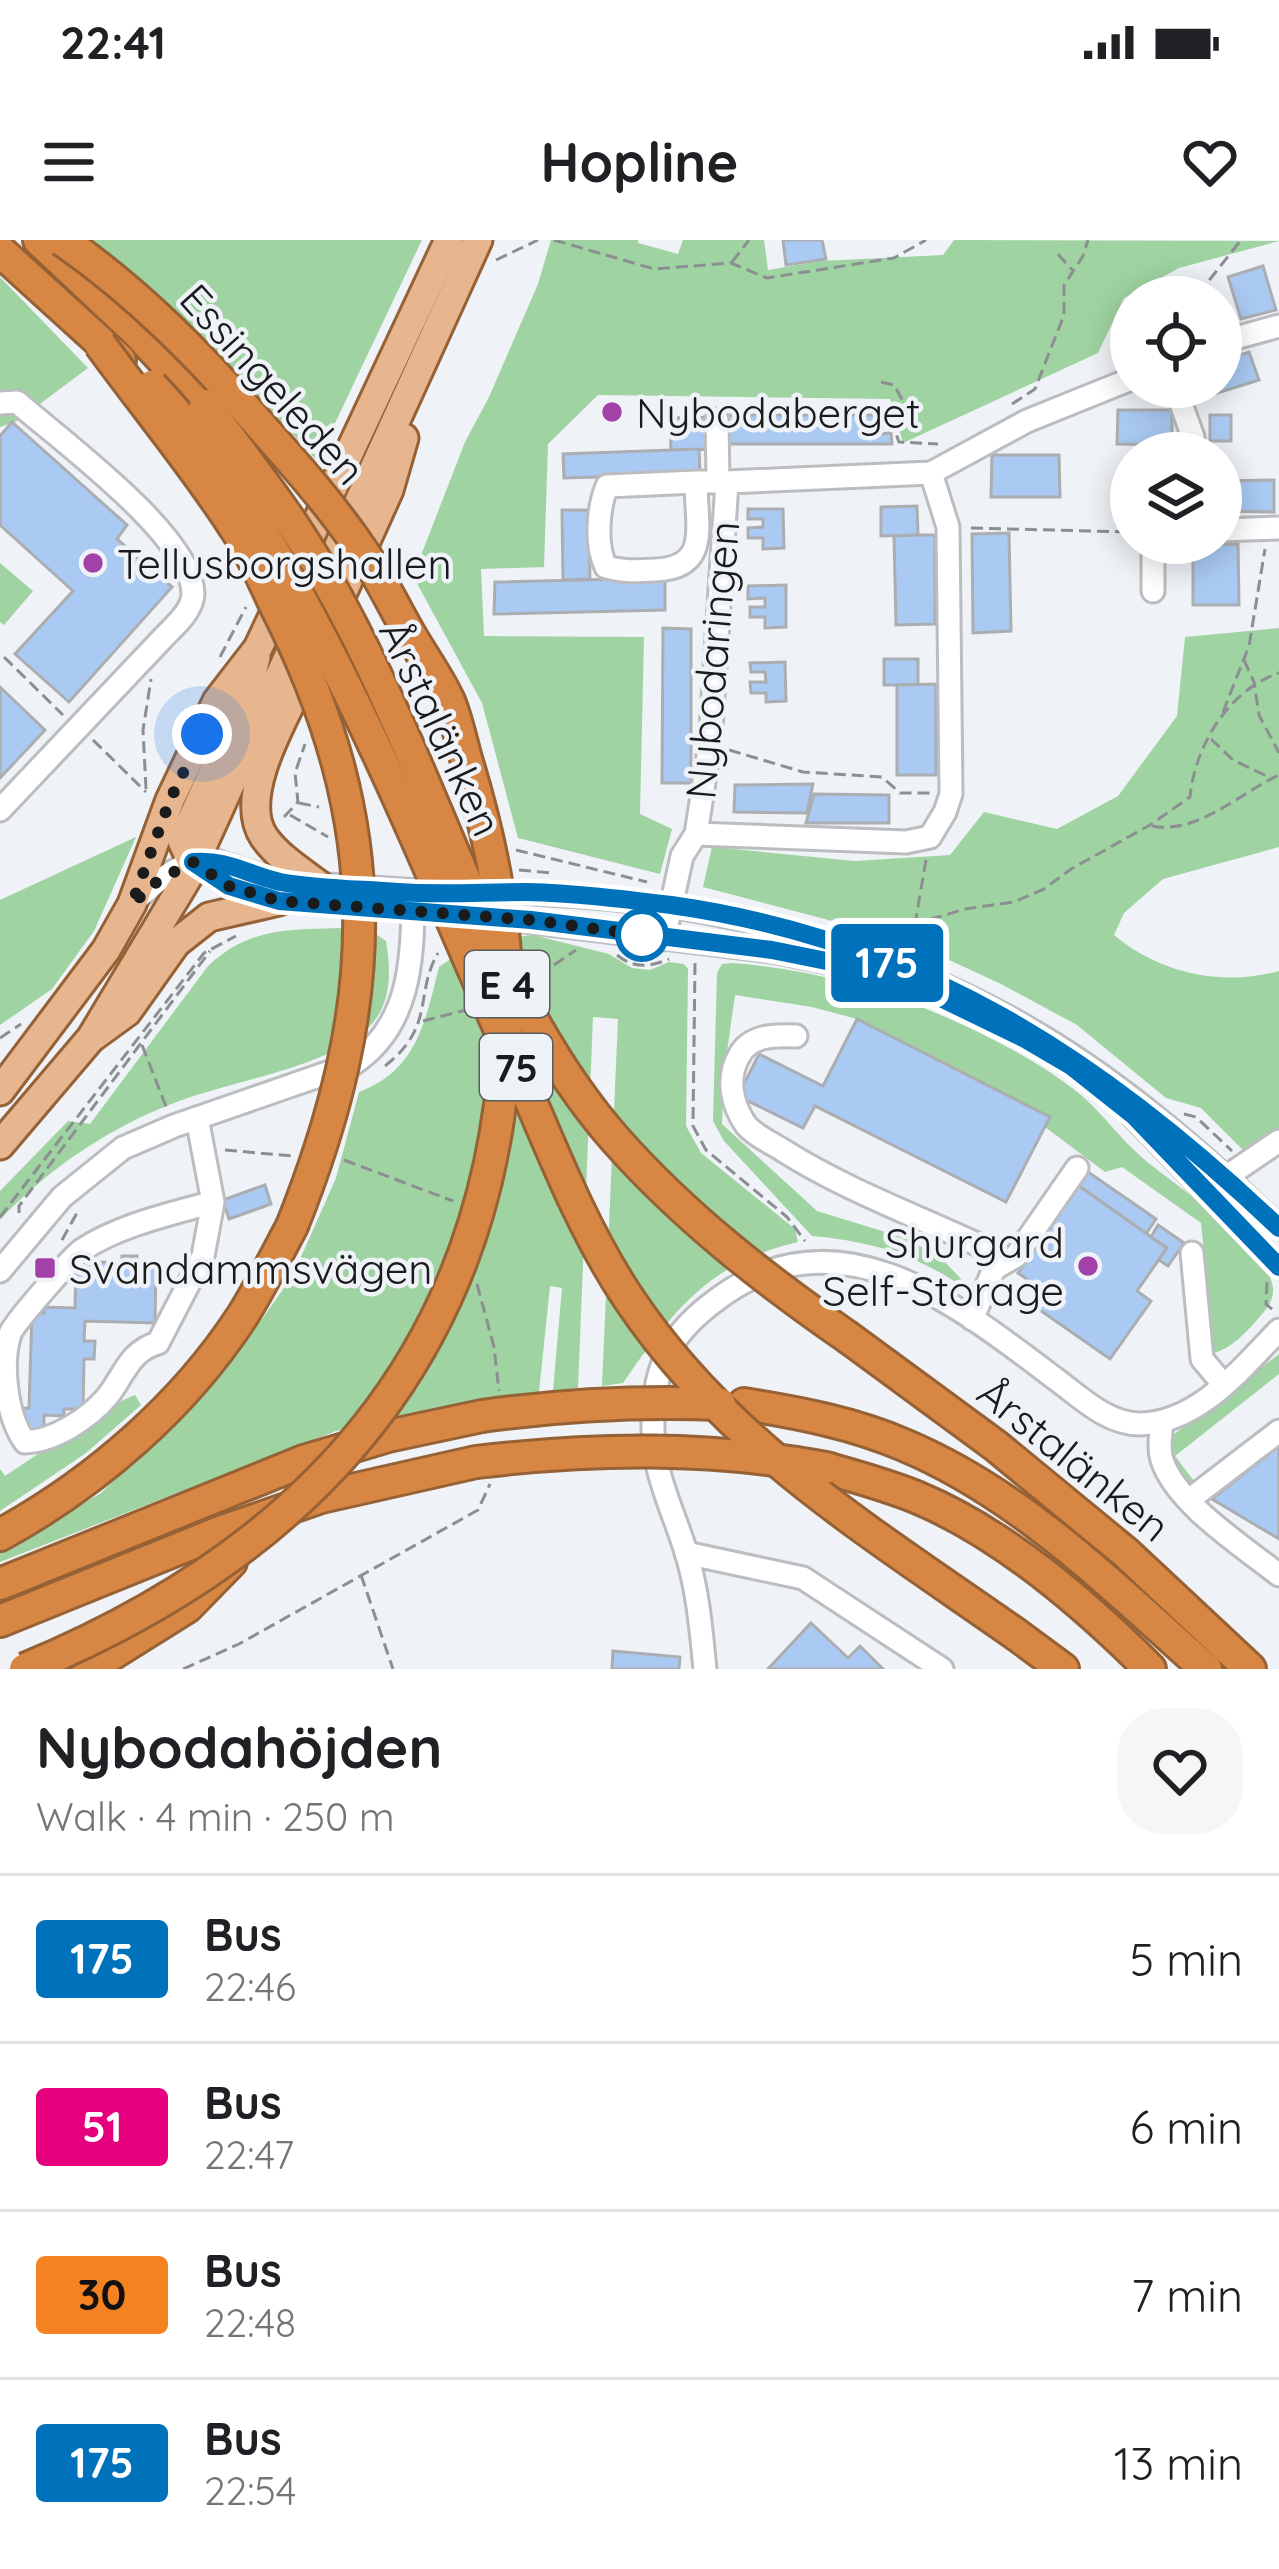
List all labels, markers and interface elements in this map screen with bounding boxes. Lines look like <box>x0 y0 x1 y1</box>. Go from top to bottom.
text: 22:41 <box>60 14 166 70</box>
text: Hopline <box>541 128 738 196</box>
icon: menu <box>36 129 102 195</box>
icon: heart <box>1177 129 1243 195</box>
street label: Essingeleden <box>169 273 377 495</box>
map controls <box>1110 276 1242 564</box>
button: locate <box>1110 276 1242 408</box>
place label: Nybodaberget <box>636 386 920 439</box>
marker: Nybodaberget <box>599 399 625 425</box>
button: layers <box>1110 432 1242 564</box>
street label: Nybodaringen <box>673 519 751 801</box>
place label: Tellusborgshallen <box>117 537 452 590</box>
marker: Tellusborgshallen <box>80 550 106 576</box>
street label: Årstalänken <box>368 612 514 844</box>
your location <box>172 704 232 764</box>
unlabelled marker <box>617 910 667 960</box>
line badge: 175 <box>818 924 956 1002</box>
text: 175 <box>855 936 919 989</box>
road number: E 4 <box>465 951 549 1017</box>
road number: 75 <box>480 1034 552 1100</box>
place label: Shurgard Self-Storage <box>822 1216 1064 1317</box>
place label: Svandammsvägen <box>69 1242 433 1295</box>
marker: Shurgard Self-Storage <box>1075 1253 1101 1279</box>
marker: Svandammsvägen <box>32 1255 58 1281</box>
street label: Årstalänken <box>967 1365 1181 1553</box>
button: heart <box>1117 1708 1243 1834</box>
text: Nybodahöjden <box>36 1711 442 1782</box>
text: Walk · 4 min · 250 m <box>36 1792 395 1841</box>
text: Bus <box>204 1906 282 1962</box>
text: 5 min <box>1130 1931 1243 1987</box>
text: 175 <box>70 1932 134 1985</box>
text: 22:46 <box>204 1962 296 2011</box>
text: Bus <box>204 2074 282 2130</box>
text: 6 min <box>1130 2099 1243 2155</box>
text: 51 <box>82 2100 122 2153</box>
text: 22:47 <box>204 2130 294 2179</box>
text: Bus <box>204 2242 282 2298</box>
text: 7 min <box>1131 2267 1243 2323</box>
text: 30 <box>78 2268 126 2321</box>
text: 22:48 <box>204 2298 296 2347</box>
text: Bus <box>204 2410 282 2466</box>
text: 13 min <box>1114 2435 1243 2491</box>
text: 175 <box>70 2436 134 2489</box>
text: 22:54 <box>204 2466 296 2515</box>

